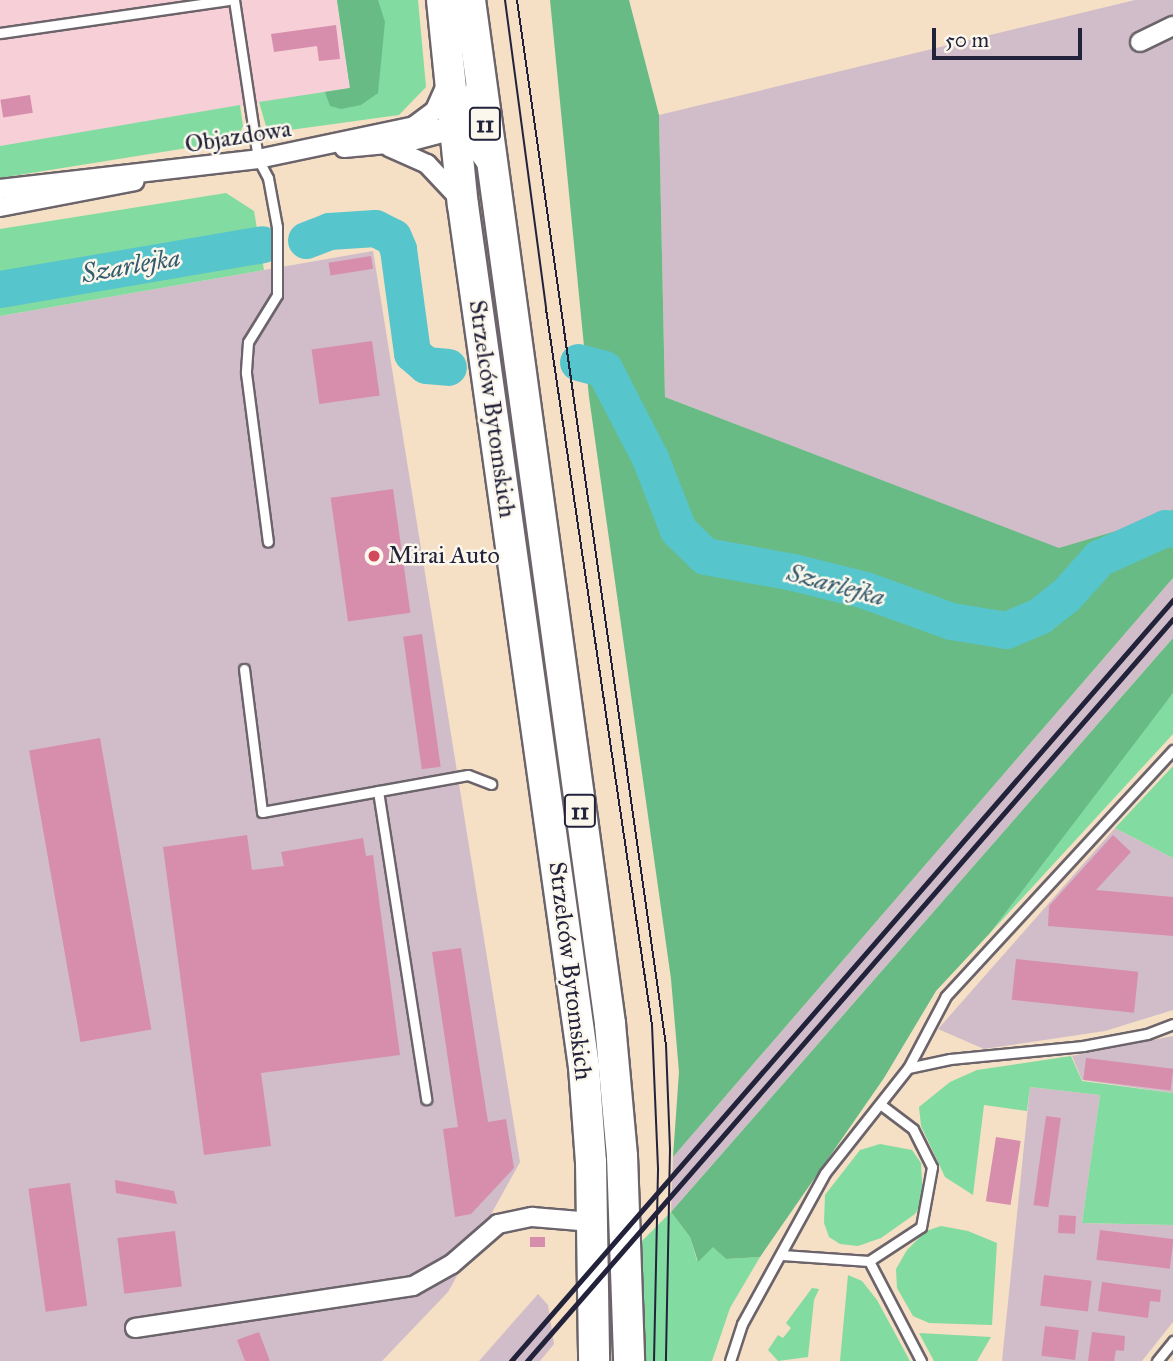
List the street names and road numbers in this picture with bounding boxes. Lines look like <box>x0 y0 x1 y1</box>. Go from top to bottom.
road number: 11 <box>468 105 503 144</box>
street label: Objazdowa <box>183 114 293 160</box>
street label: Strzelców Bytomskich <box>462 298 522 520</box>
road number: 11 <box>562 792 598 831</box>
street label: Strzelców Bytomskich <box>542 860 598 1082</box>

